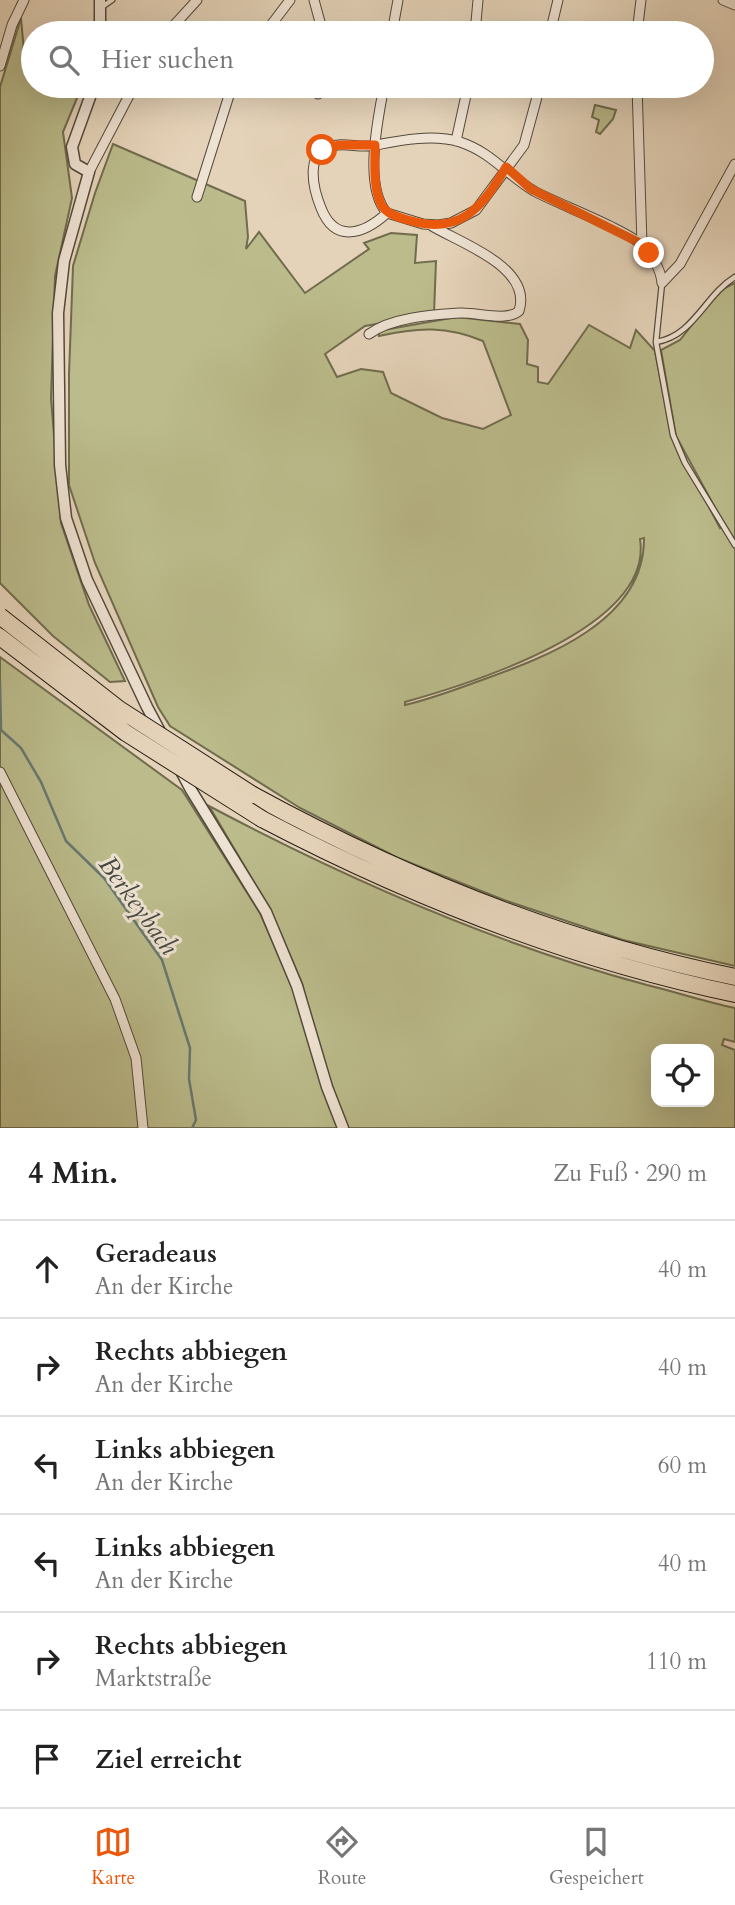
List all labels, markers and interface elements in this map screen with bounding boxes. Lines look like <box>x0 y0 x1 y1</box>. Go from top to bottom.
search box <box>21 21 714 98</box>
icon: search <box>45 41 83 79</box>
text: Hier suchen <box>101 42 234 77</box>
route start <box>306 134 337 165</box>
route end <box>633 237 664 268</box>
water label: Berkeybach <box>91 849 187 962</box>
map controls <box>651 1044 714 1107</box>
button: locate <box>651 1044 714 1107</box>
text: 4 Min. <box>28 1153 118 1194</box>
text: Zu Fuß · 290 m <box>553 1158 707 1189</box>
text: Geradeaus <box>95 1236 217 1271</box>
icon: ahead <box>28 1250 66 1288</box>
text: 40 m <box>658 1254 707 1285</box>
text: An der Kirche <box>95 1271 233 1302</box>
text: Rechts abbiegen <box>95 1334 287 1369</box>
icon: right <box>28 1348 66 1386</box>
text: 40 m <box>658 1352 707 1383</box>
text: An der Kirche <box>95 1369 233 1400</box>
text: Links abbiegen <box>95 1432 275 1467</box>
icon: left <box>28 1446 66 1484</box>
text: 60 m <box>658 1450 707 1481</box>
text: An der Kirche <box>95 1467 233 1498</box>
text: Links abbiegen <box>95 1530 275 1565</box>
icon: left <box>28 1544 66 1582</box>
text: 40 m <box>658 1548 707 1579</box>
text: An der Kirche <box>95 1565 233 1596</box>
text: Rechts abbiegen <box>95 1628 287 1663</box>
icon: right <box>28 1642 66 1680</box>
text: 110 m <box>646 1646 707 1677</box>
text: Marktstraße <box>95 1663 212 1694</box>
icon: arrive <box>28 1740 66 1778</box>
text: Ziel erreicht <box>95 1742 241 1777</box>
tab: Karte <box>91 1823 135 1891</box>
tab: Route <box>318 1823 366 1891</box>
tab: Gespeichert <box>549 1823 644 1891</box>

